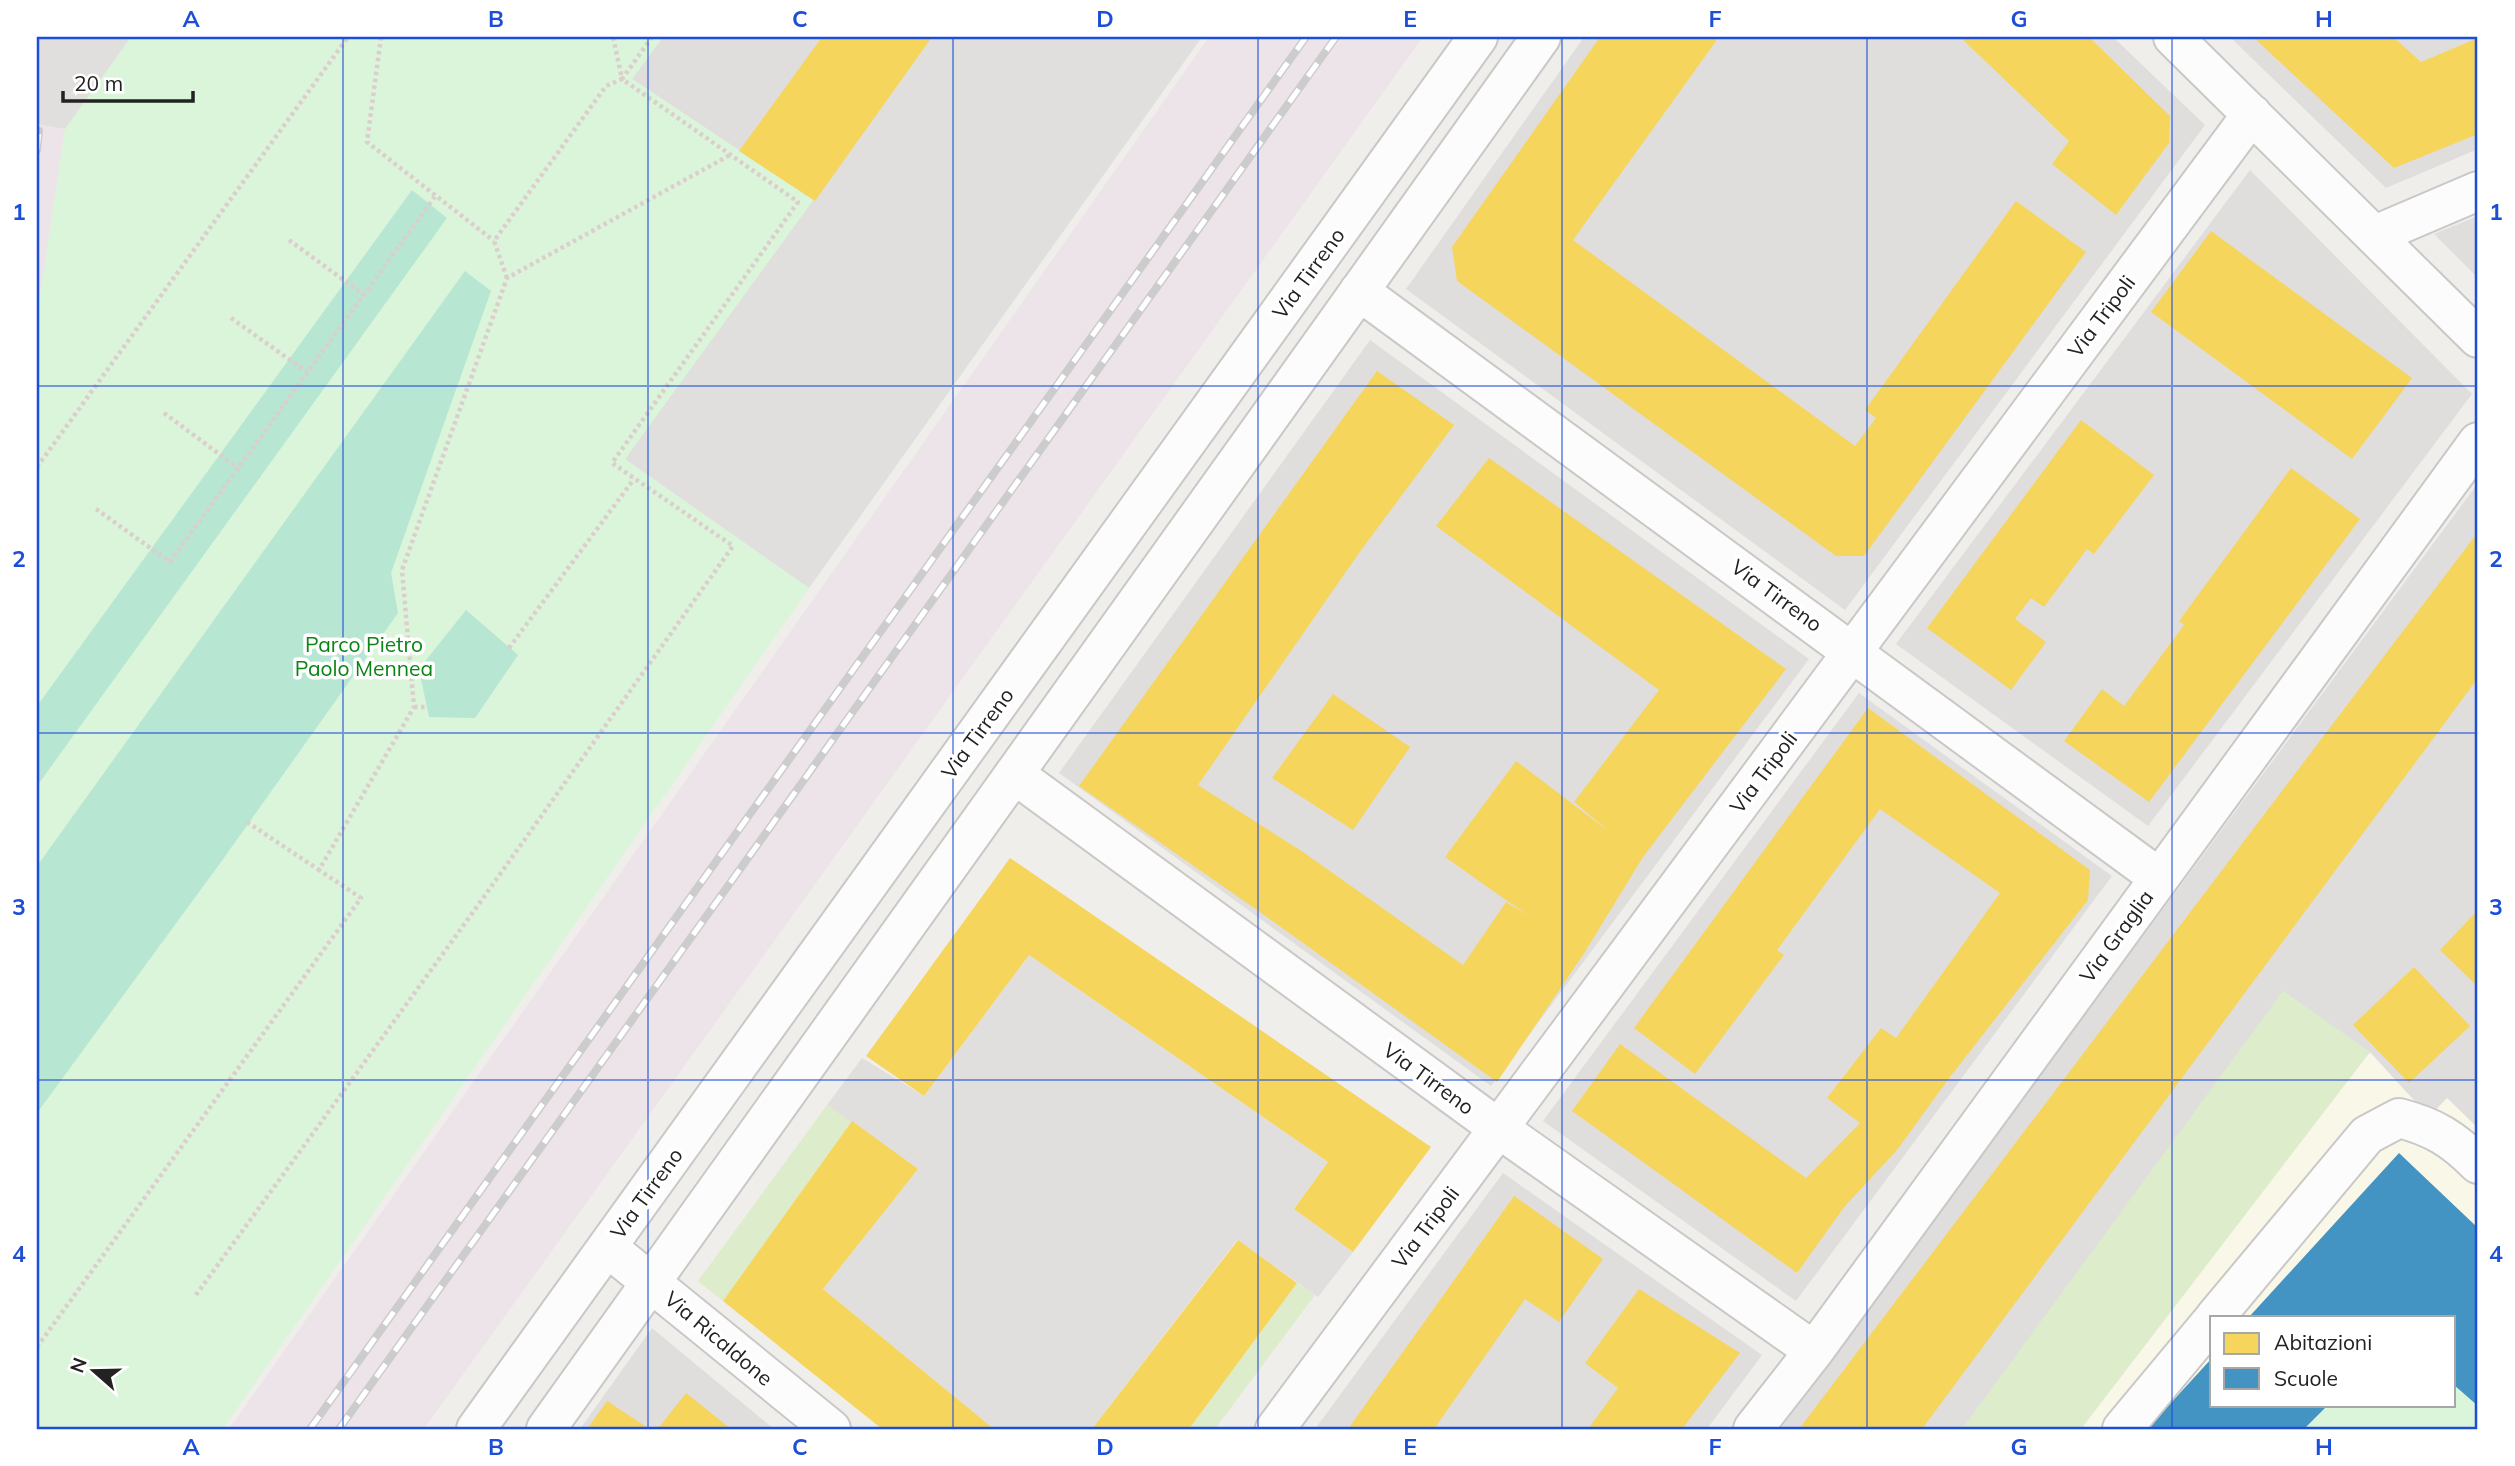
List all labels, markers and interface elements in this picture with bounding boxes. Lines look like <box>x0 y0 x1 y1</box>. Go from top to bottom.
text: A <box>182 4 200 33</box>
text: B <box>488 4 504 33</box>
text: C <box>792 4 808 33</box>
text: D <box>1096 4 1114 33</box>
text: E <box>1403 4 1417 33</box>
text: F <box>1708 4 1722 33</box>
text: G <box>2010 4 2028 33</box>
text: H <box>2315 4 2333 33</box>
scale bar <box>63 60 192 104</box>
text: 20 m <box>74 70 123 96</box>
text: 1 <box>12 197 26 226</box>
text: 1 <box>2489 197 2503 226</box>
street label: Via Tirreno <box>1266 222 1350 324</box>
street label: Via Tripoli <box>2062 270 2140 362</box>
text: 2 <box>12 544 26 573</box>
text: 2 <box>2489 544 2503 573</box>
street label: Via Tirreno <box>1726 553 1828 637</box>
park label: Parco Pietro Paolo Mennea <box>295 631 433 681</box>
street label: Via Tirreno <box>935 682 1019 784</box>
street label: Via Tripoli <box>1724 726 1802 818</box>
street label: Via Graglia <box>2074 884 2158 988</box>
text: 3 <box>12 892 26 921</box>
text: 3 <box>2489 892 2503 921</box>
street label: Via Tirreno <box>1378 1036 1480 1120</box>
street label: Via Tirreno <box>604 1142 688 1244</box>
street label: Via Tripoli <box>1386 1181 1464 1273</box>
text: 4 <box>12 1239 26 1268</box>
text: 4 <box>2489 1239 2503 1268</box>
street label: Via Ricaldone <box>660 1285 778 1391</box>
legend <box>2210 1316 2456 1406</box>
text: Abitazioni <box>2274 1329 2372 1355</box>
north arrow <box>60 1336 130 1406</box>
text: N <box>64 1354 92 1376</box>
text: Scuole <box>2274 1365 2338 1391</box>
text: A <box>182 1432 200 1461</box>
text: B <box>488 1432 504 1461</box>
text: C <box>792 1432 808 1461</box>
text: D <box>1096 1432 1114 1461</box>
text: E <box>1403 1432 1417 1461</box>
text: F <box>1708 1432 1722 1461</box>
text: G <box>2010 1432 2028 1461</box>
text: H <box>2315 1432 2333 1461</box>

